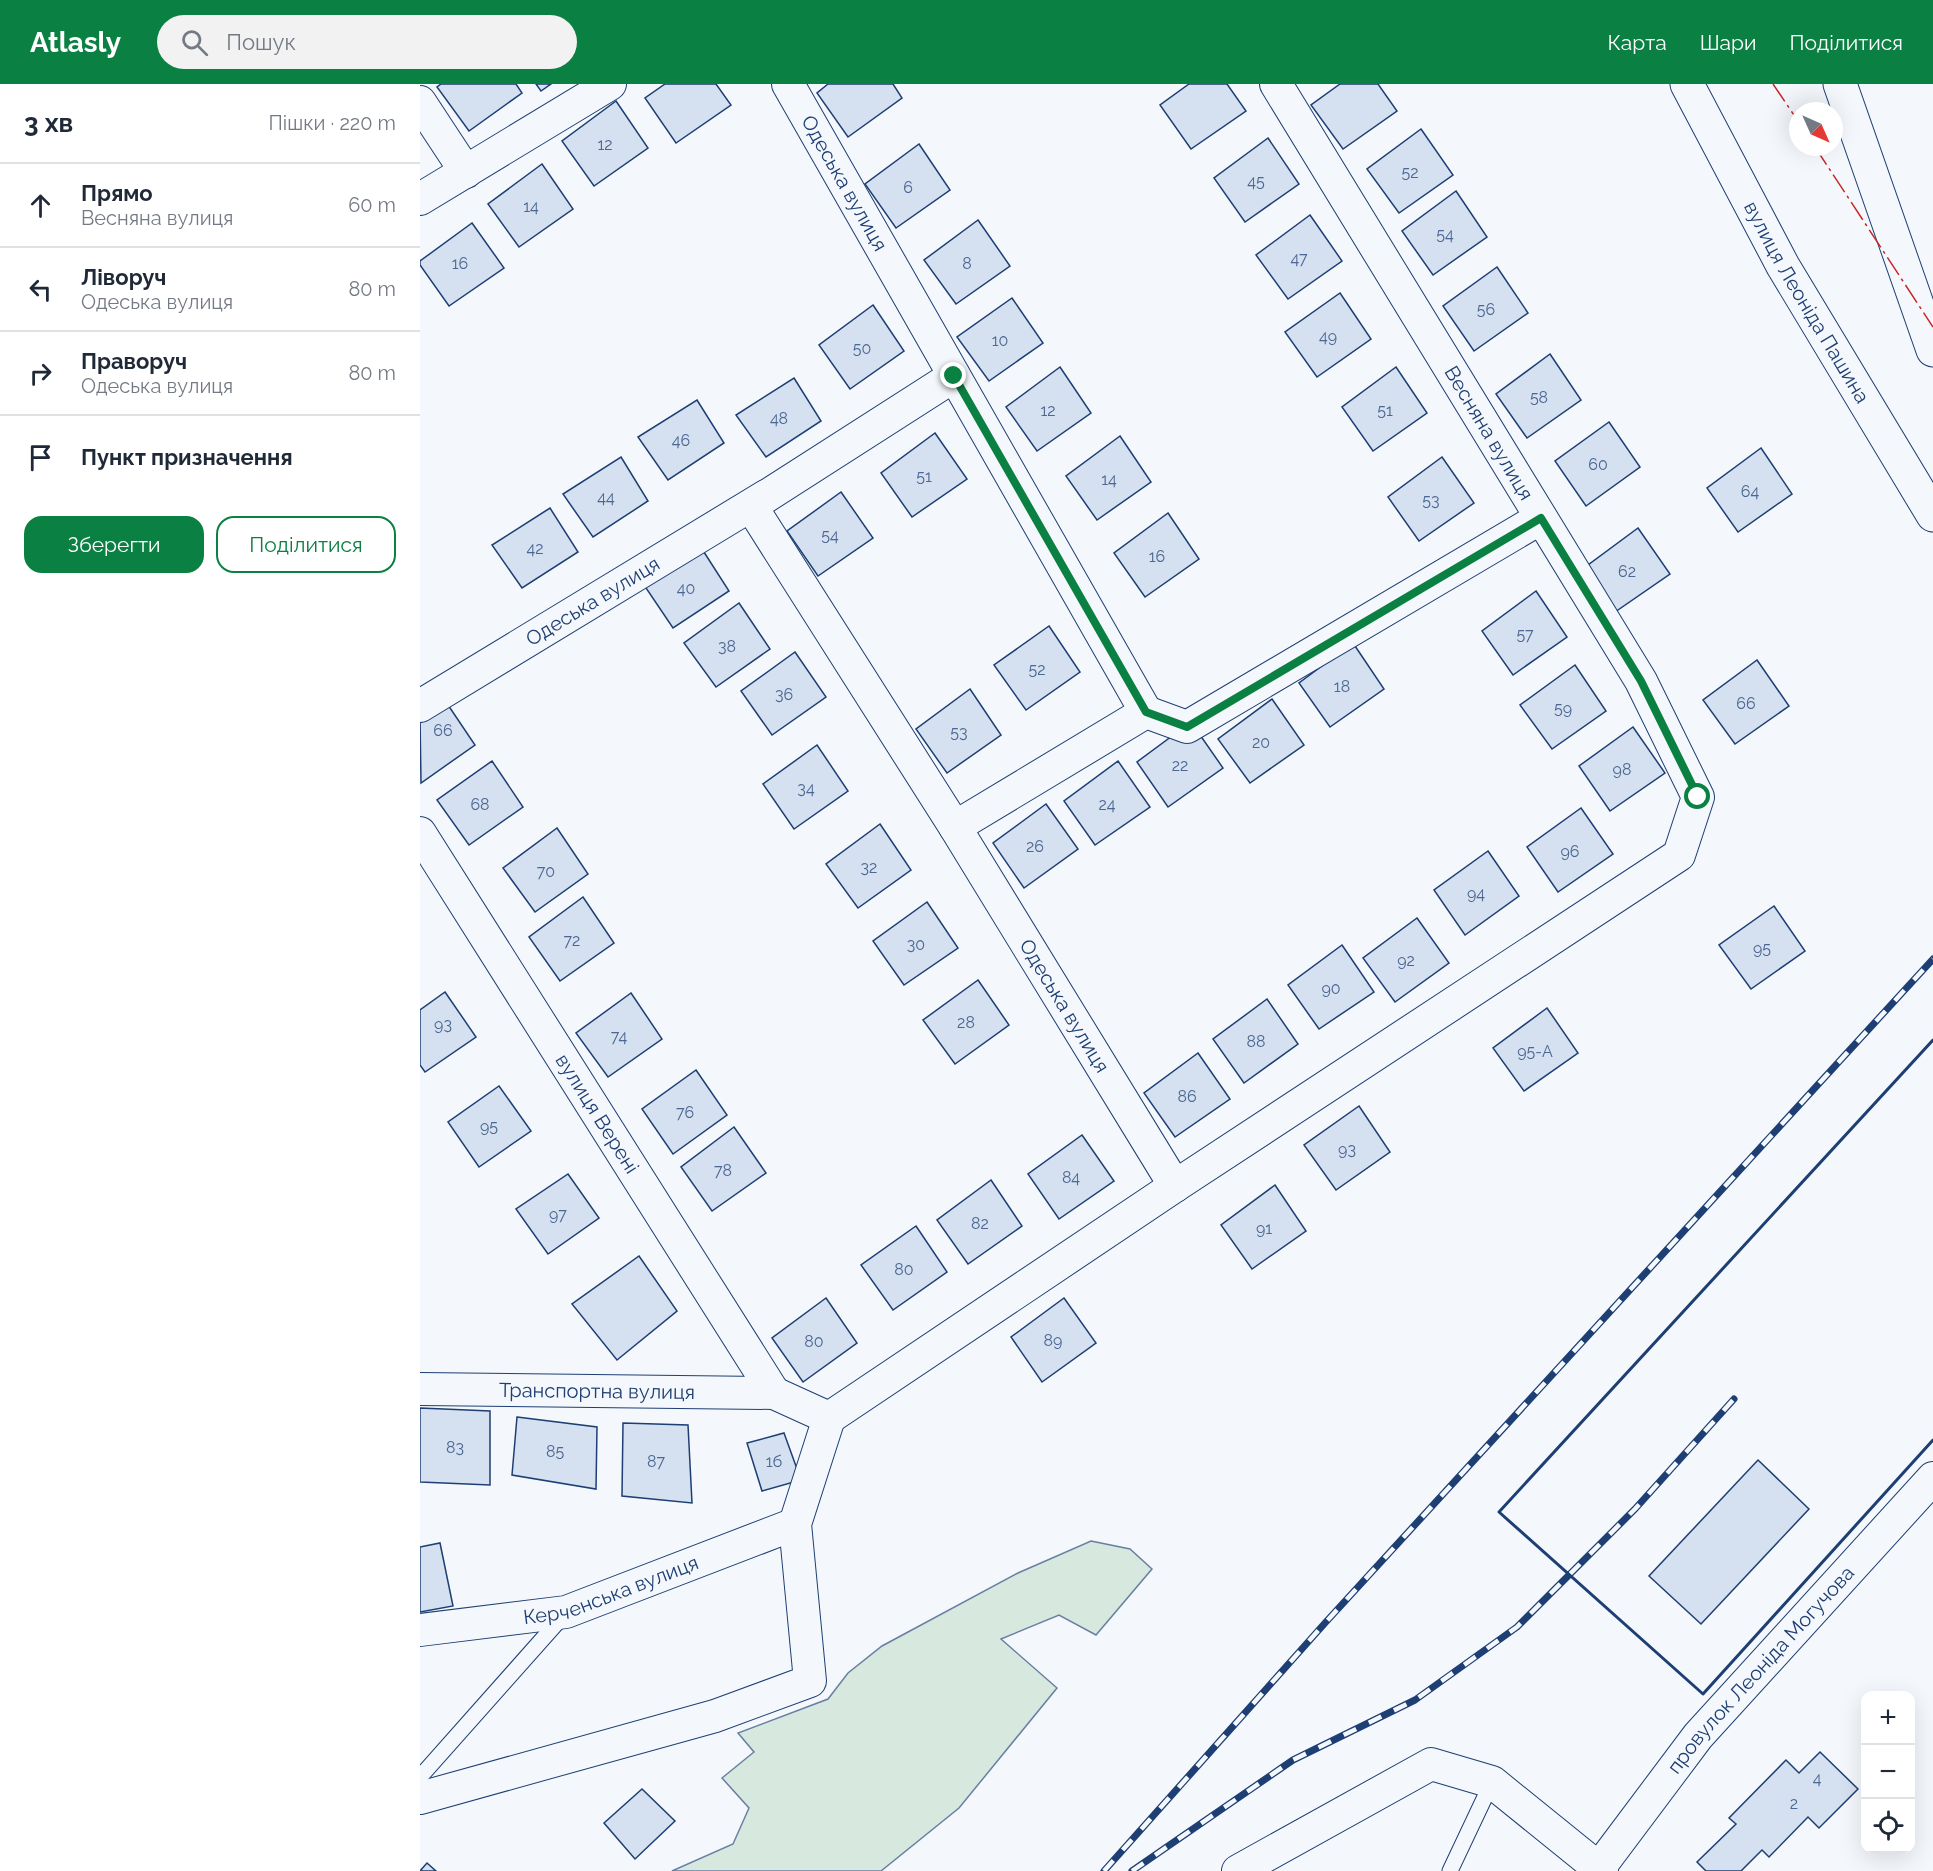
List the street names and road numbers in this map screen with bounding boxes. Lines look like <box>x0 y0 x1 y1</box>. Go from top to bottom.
street label: Одеська вулиця <box>796 111 893 255</box>
street label: вулиця Леоніда Пашина <box>1739 197 1875 407</box>
street label: Весняна вулиця <box>1439 361 1539 505</box>
street label: Одеська вулиця <box>521 551 664 651</box>
street label: Одеська вулиця <box>1014 935 1115 1077</box>
street label: вулиця Верені <box>551 1049 644 1178</box>
street label: Транспортна вулиця <box>499 1378 695 1404</box>
street label: Керченська вулиця <box>522 1550 702 1629</box>
street label: провулок Леоніда Могучова <box>1662 1561 1859 1778</box>

